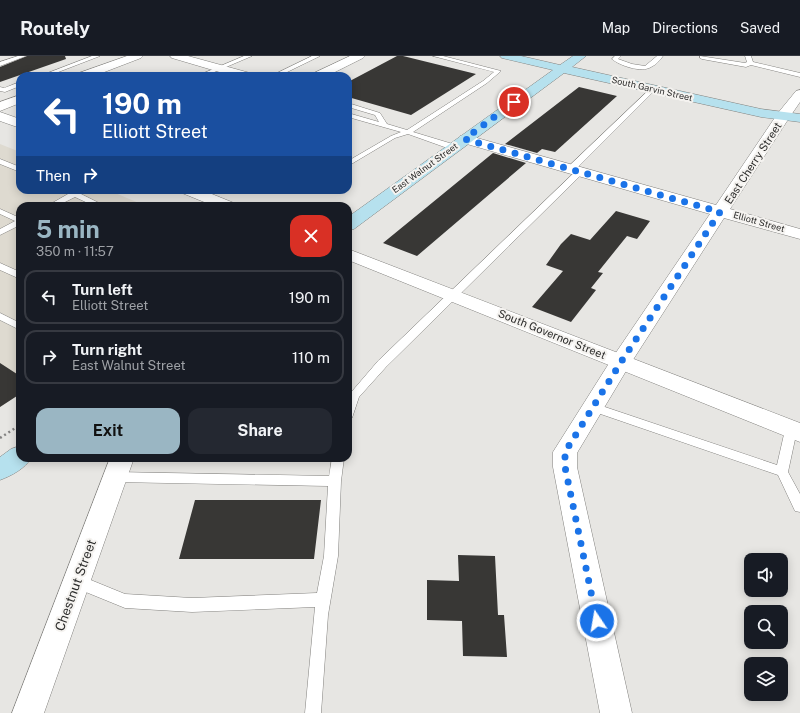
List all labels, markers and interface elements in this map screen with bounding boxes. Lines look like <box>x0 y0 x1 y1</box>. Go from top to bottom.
text: Routely <box>20 17 90 39</box>
text: Map <box>602 20 630 36</box>
text: Directions <box>652 20 718 36</box>
text: Saved <box>740 20 780 36</box>
street label: South Garvin Street <box>610 74 694 103</box>
pin <box>497 85 531 119</box>
text: 190 m <box>102 87 182 120</box>
icon: left <box>36 88 88 140</box>
icon: arrive <box>503 91 525 113</box>
street label: East Cherry Street <box>722 120 784 206</box>
text: Elliott Street <box>102 121 208 142</box>
street label: East Walnut Street <box>390 140 460 195</box>
icon: right <box>79 164 101 186</box>
text: Then <box>36 167 71 184</box>
street label: Elliott Street <box>732 209 787 234</box>
text: 5 min <box>36 215 100 243</box>
button: close <box>290 215 332 257</box>
text: 350 m · 11:57 <box>36 244 114 259</box>
text: Turn left <box>72 281 133 298</box>
icon: left <box>38 286 60 308</box>
text: 190 m <box>289 289 330 306</box>
text: Elliott Street <box>72 298 148 313</box>
street label: South Governor Street <box>496 307 608 361</box>
text: Turn right <box>72 341 142 358</box>
icon: right <box>38 346 60 368</box>
text: 110 m <box>292 349 330 366</box>
text: East Walnut Street <box>72 358 186 373</box>
button: Exit <box>36 408 180 454</box>
button: Share <box>188 408 332 454</box>
street label: Chestnut Street <box>52 537 99 633</box>
map controls <box>744 553 788 701</box>
button: sound <box>744 553 788 597</box>
position arrow <box>576 600 618 642</box>
button: search <box>744 605 788 649</box>
button: layers <box>744 657 788 701</box>

